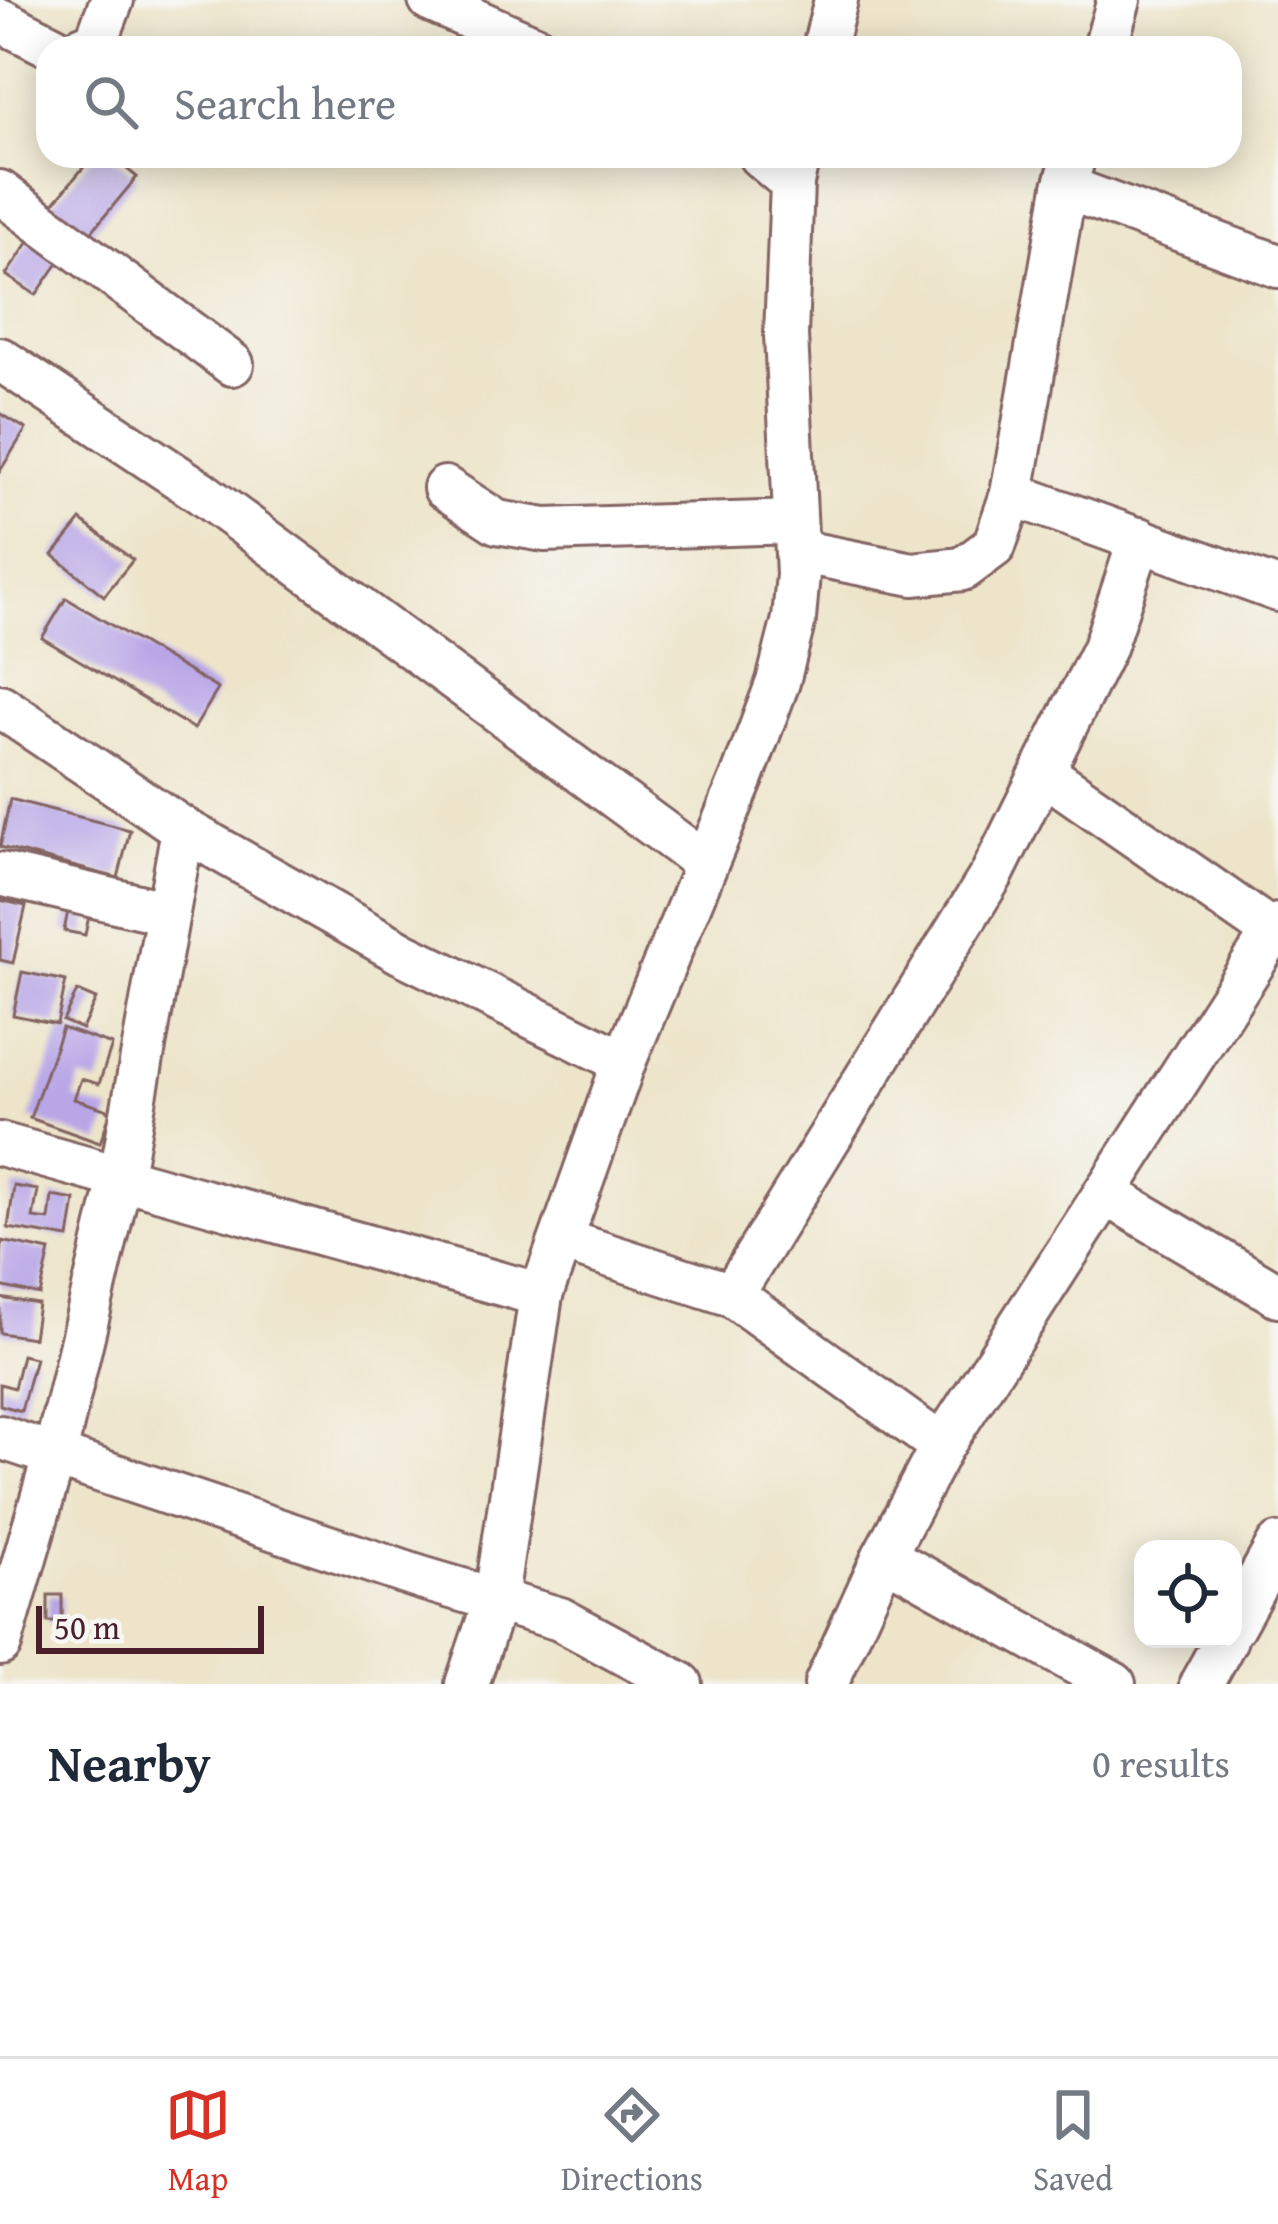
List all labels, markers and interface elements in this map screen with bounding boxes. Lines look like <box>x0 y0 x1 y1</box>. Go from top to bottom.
search box <box>36 36 1242 168</box>
icon: search <box>78 69 144 135</box>
text: Search here <box>174 70 396 135</box>
map controls <box>1134 1540 1242 1648</box>
button: locate <box>1134 1540 1242 1648</box>
scale bar <box>36 1600 264 1653</box>
text: 50 m <box>54 1603 120 1651</box>
text: Nearby <box>48 1725 211 1800</box>
text: 0 results <box>1092 1734 1230 1791</box>
tab: Map <box>165 2082 231 2202</box>
tab: Directions <box>561 2082 703 2202</box>
tab: Saved <box>1033 2082 1113 2202</box>

